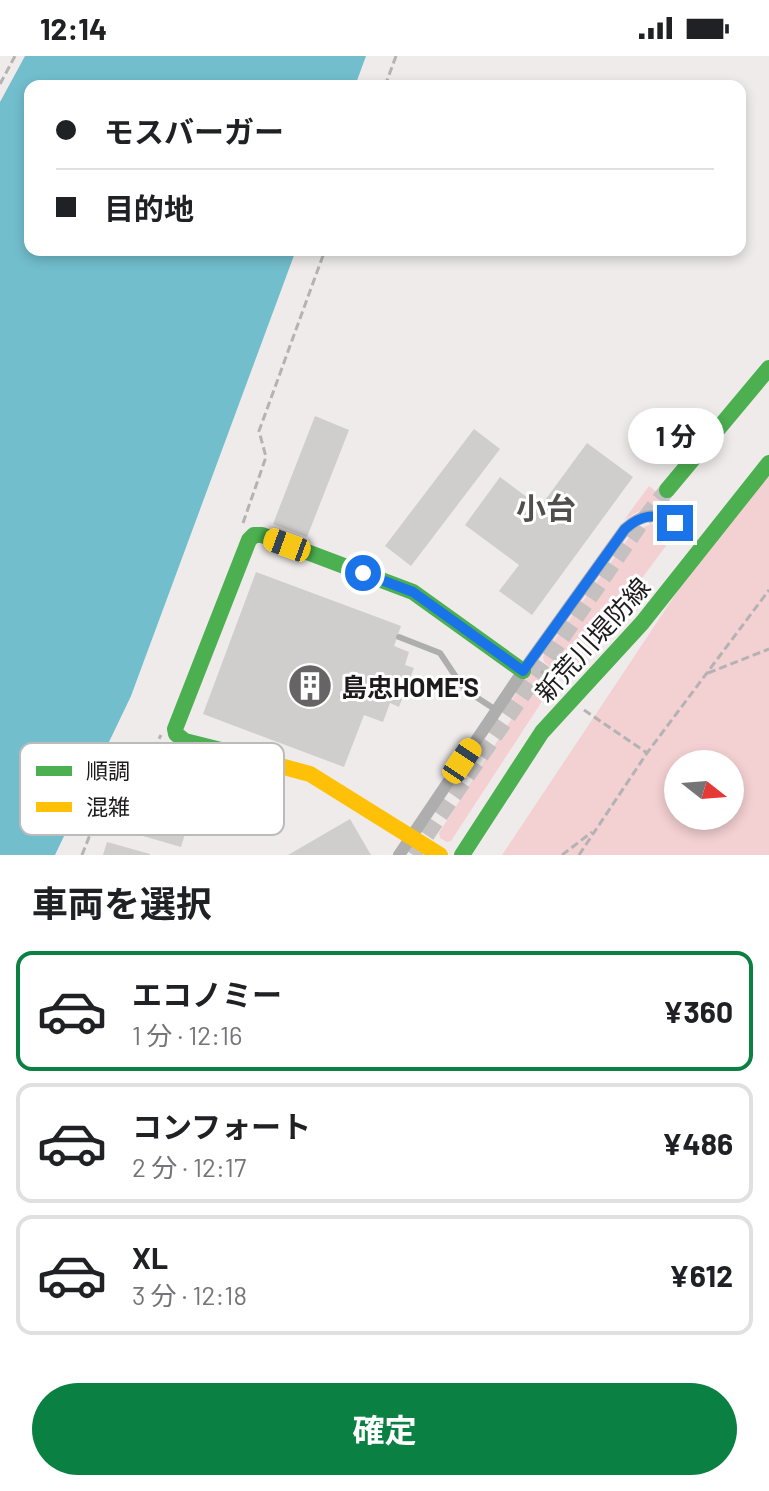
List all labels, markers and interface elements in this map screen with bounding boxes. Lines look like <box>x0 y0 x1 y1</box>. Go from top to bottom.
text: 12:14 <box>40 10 107 46</box>
text: モスバーガー <box>104 113 284 149</box>
text: 目的地 <box>104 190 194 226</box>
callout: 1 分 <box>627 407 723 463</box>
text: 1 分 <box>656 420 696 451</box>
district label: 小台 <box>516 489 576 525</box>
route end <box>657 505 693 541</box>
car <box>260 526 314 564</box>
route start <box>345 555 381 591</box>
street label: 新荒川堤防線 <box>528 571 656 707</box>
building icon: 島忠HOME'S <box>286 662 334 710</box>
place label: 島忠HOME'S <box>341 671 479 702</box>
car <box>439 734 485 788</box>
legend <box>20 743 284 835</box>
north arrow <box>664 750 744 830</box>
map controls <box>664 750 744 830</box>
text: 順調 <box>86 757 130 783</box>
text: 混雑 <box>86 793 130 819</box>
text: 車両を選択 <box>32 881 212 924</box>
icon: car <box>36 975 108 1047</box>
text: エコノミー <box>132 976 282 1012</box>
text: ¥360 <box>663 993 733 1029</box>
text: 1 分 · 12:16 <box>132 1019 243 1050</box>
icon: car <box>36 1107 108 1179</box>
text: コンフォート <box>132 1108 311 1144</box>
text: ¥486 <box>662 1125 733 1161</box>
text: 2 分 · 12:17 <box>132 1151 246 1182</box>
icon: car <box>36 1239 108 1311</box>
text: XL <box>132 1239 168 1275</box>
text: ¥612 <box>669 1257 733 1293</box>
text: 3 分 · 12:18 <box>132 1279 247 1310</box>
button: 確定 <box>32 1383 737 1475</box>

